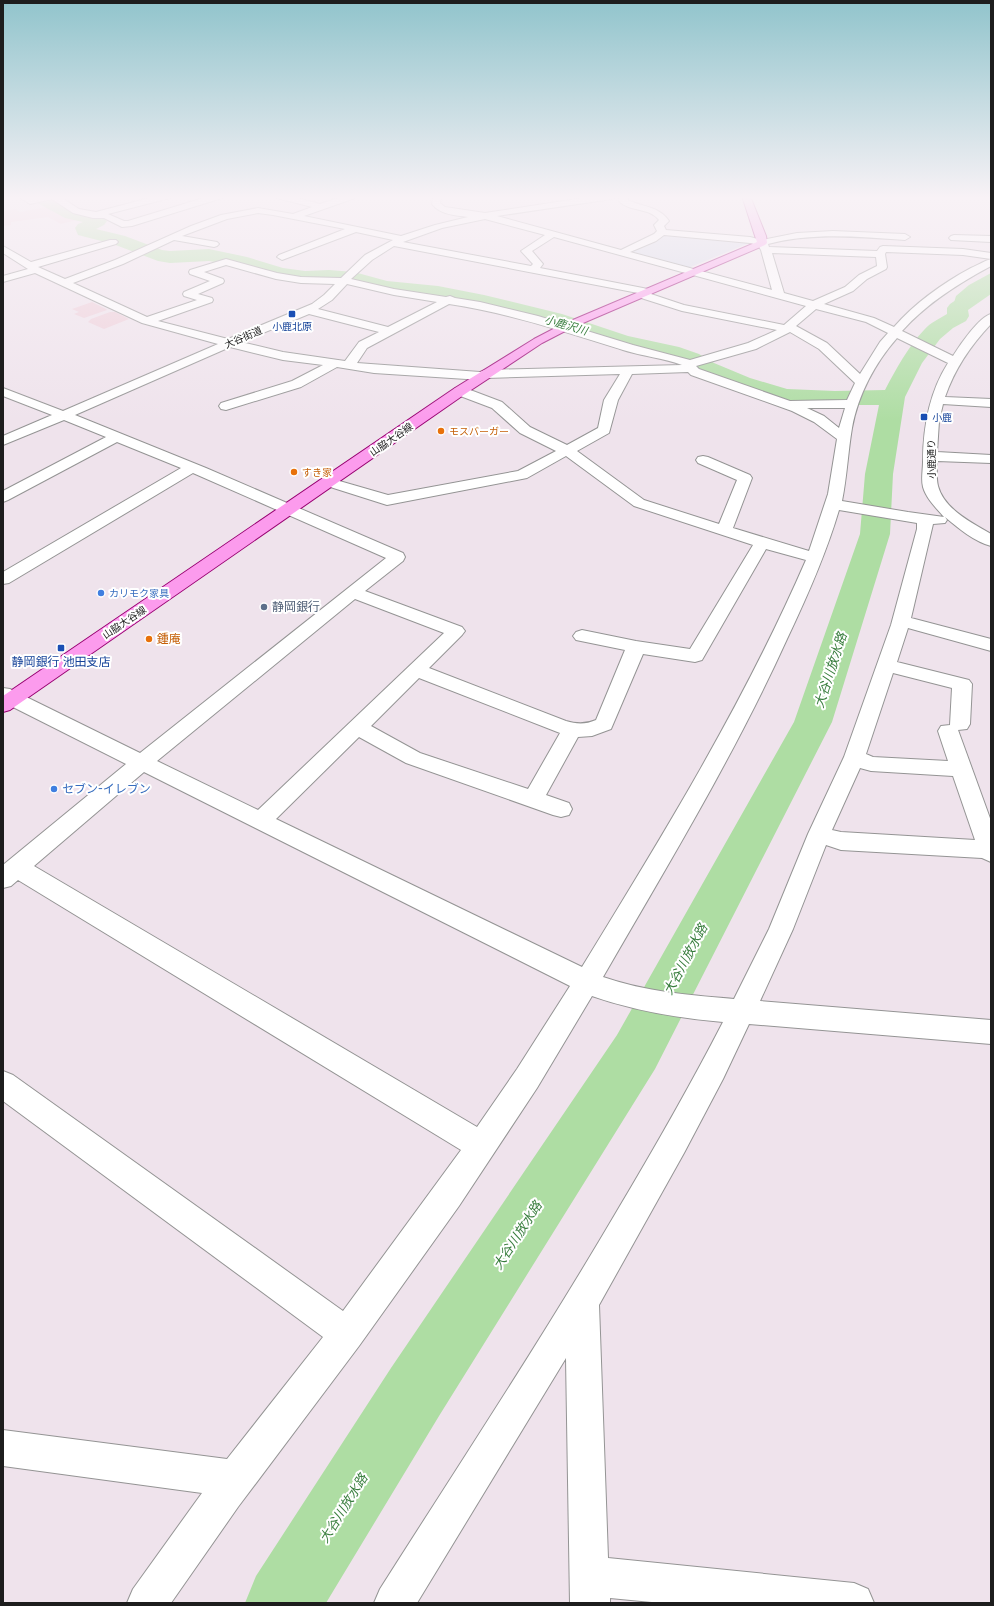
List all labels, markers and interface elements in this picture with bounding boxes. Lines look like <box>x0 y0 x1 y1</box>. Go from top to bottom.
marker: 小鹿北原 <box>287 309 297 319</box>
water label: 小鹿沢川 <box>543 313 590 338</box>
place label: 小鹿北原 <box>272 321 312 333</box>
street label: 大谷街道 <box>223 325 264 351</box>
marker: 小鹿 <box>919 412 929 422</box>
place label: 小鹿 <box>932 412 952 424</box>
street label: 山脇大谷線 <box>368 421 415 459</box>
marker: モスバーガー <box>436 426 446 436</box>
place label: モスバーガー <box>449 426 509 438</box>
street label: 小鹿通り <box>926 439 938 479</box>
marker: すき家 <box>289 467 299 477</box>
place label: すき家 <box>302 467 332 479</box>
marker: カリモク家具 <box>96 588 106 598</box>
place label: カリモク家具 <box>109 588 169 600</box>
place label: 静岡銀行 <box>272 600 320 614</box>
marker: 静岡銀行 <box>259 602 269 612</box>
street label: 山脇大谷線 <box>100 604 149 642</box>
water label: 大谷川放水路 <box>811 630 850 710</box>
place label: 鍾庵 <box>157 632 181 646</box>
marker: 鍾庵 <box>144 634 154 644</box>
marker: 静岡銀行 池田支店 <box>56 643 66 653</box>
place label: 静岡銀行 池田支店 <box>11 655 111 669</box>
place label: セブン-イレブン <box>62 782 151 796</box>
marker: セブン-イレブン <box>49 784 59 794</box>
water label: 大谷川放水路 <box>661 920 711 997</box>
water label: 大谷川放水路 <box>490 1198 545 1272</box>
water label: 大谷川放水路 <box>316 1470 371 1545</box>

